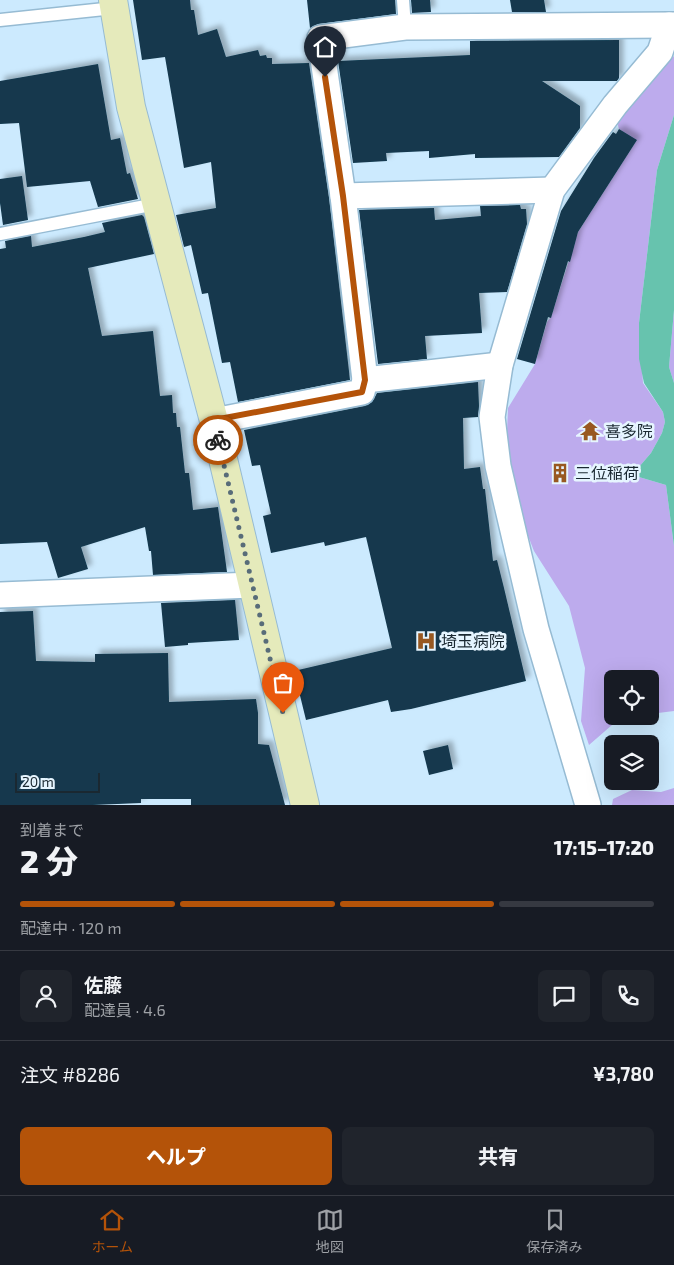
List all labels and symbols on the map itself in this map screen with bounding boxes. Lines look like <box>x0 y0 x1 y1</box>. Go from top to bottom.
pin <box>304 26 346 77</box>
courier <box>193 415 243 465</box>
temple icon: 喜多院 <box>579 420 601 442</box>
place label: 喜多院 <box>605 421 653 440</box>
building icon: 三位稲荷 <box>549 462 571 484</box>
place label: 三位稲荷 <box>575 463 639 482</box>
hospital icon: 埼玉病院 <box>415 630 437 652</box>
place label: 埼玉病院 <box>441 631 505 650</box>
pin <box>262 662 304 713</box>
scale bar <box>15 770 100 793</box>

